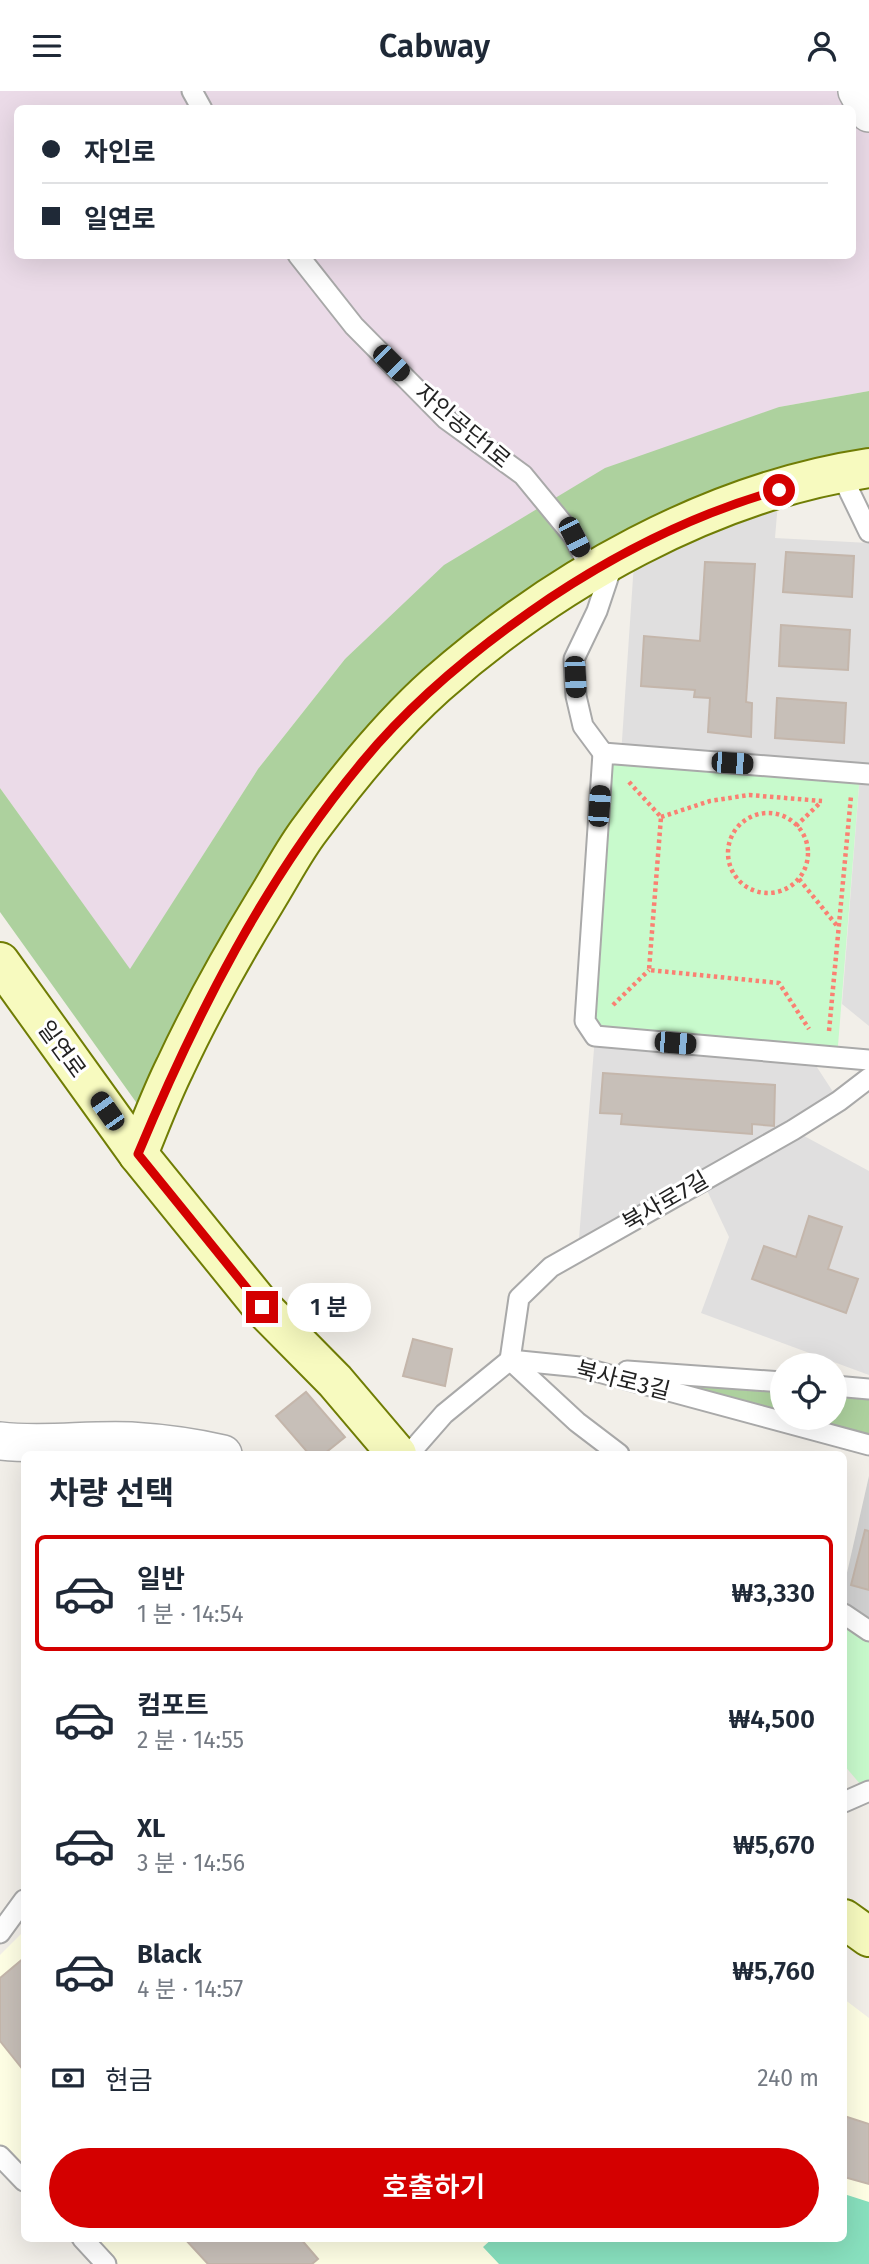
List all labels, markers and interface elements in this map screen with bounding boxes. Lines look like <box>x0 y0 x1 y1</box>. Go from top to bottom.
icon: menu <box>28 27 66 65</box>
text: Cabway <box>379 27 490 65</box>
icon: person <box>803 27 841 65</box>
text: 자인로 <box>84 137 156 168</box>
text: 일연로 <box>84 204 156 235</box>
car <box>369 341 414 385</box>
street label: 자인공단1로 <box>410 378 516 474</box>
route start <box>763 474 795 506</box>
car <box>556 514 593 560</box>
car <box>564 655 587 699</box>
car <box>711 751 754 775</box>
car <box>588 784 611 828</box>
street label: 일연로 <box>32 1015 92 1083</box>
car <box>654 1031 697 1055</box>
car <box>87 1088 128 1134</box>
street label: 북사로7길 <box>617 1165 713 1237</box>
callout: 1 분 <box>286 1283 370 1331</box>
route end <box>246 1291 278 1323</box>
text: 1 분 <box>310 1293 348 1321</box>
map controls <box>770 1353 847 1430</box>
button: locate <box>770 1353 847 1430</box>
street label: 북사로3길 <box>573 1355 673 1405</box>
text: 차량 선택 <box>49 1474 174 1512</box>
icon: car <box>53 1562 116 1625</box>
text: 일반 <box>137 1564 185 1595</box>
text: ₩3,330 <box>731 1578 815 1609</box>
text: 1 분 · 14:54 <box>137 1600 244 1628</box>
icon: car <box>53 1688 116 1751</box>
text: 컴포트 <box>137 1690 209 1721</box>
text: ₩4,500 <box>728 1704 815 1735</box>
text: 2 분 · 14:55 <box>137 1726 244 1754</box>
text: XL <box>137 1813 165 1844</box>
icon: car <box>53 1814 116 1877</box>
text: ₩5,670 <box>733 1830 815 1861</box>
text: 3 분 · 14:56 <box>137 1849 245 1877</box>
text: Black <box>137 1939 202 1970</box>
icon: car <box>53 1940 116 2003</box>
text: ₩5,760 <box>732 1956 815 1987</box>
text: 4 분 · 14:57 <box>137 1975 243 2003</box>
icon: cash <box>49 2059 87 2097</box>
text: 240 m <box>757 2064 819 2092</box>
text: 현금 <box>105 2065 153 2096</box>
button: 호출하기 <box>49 2148 819 2228</box>

